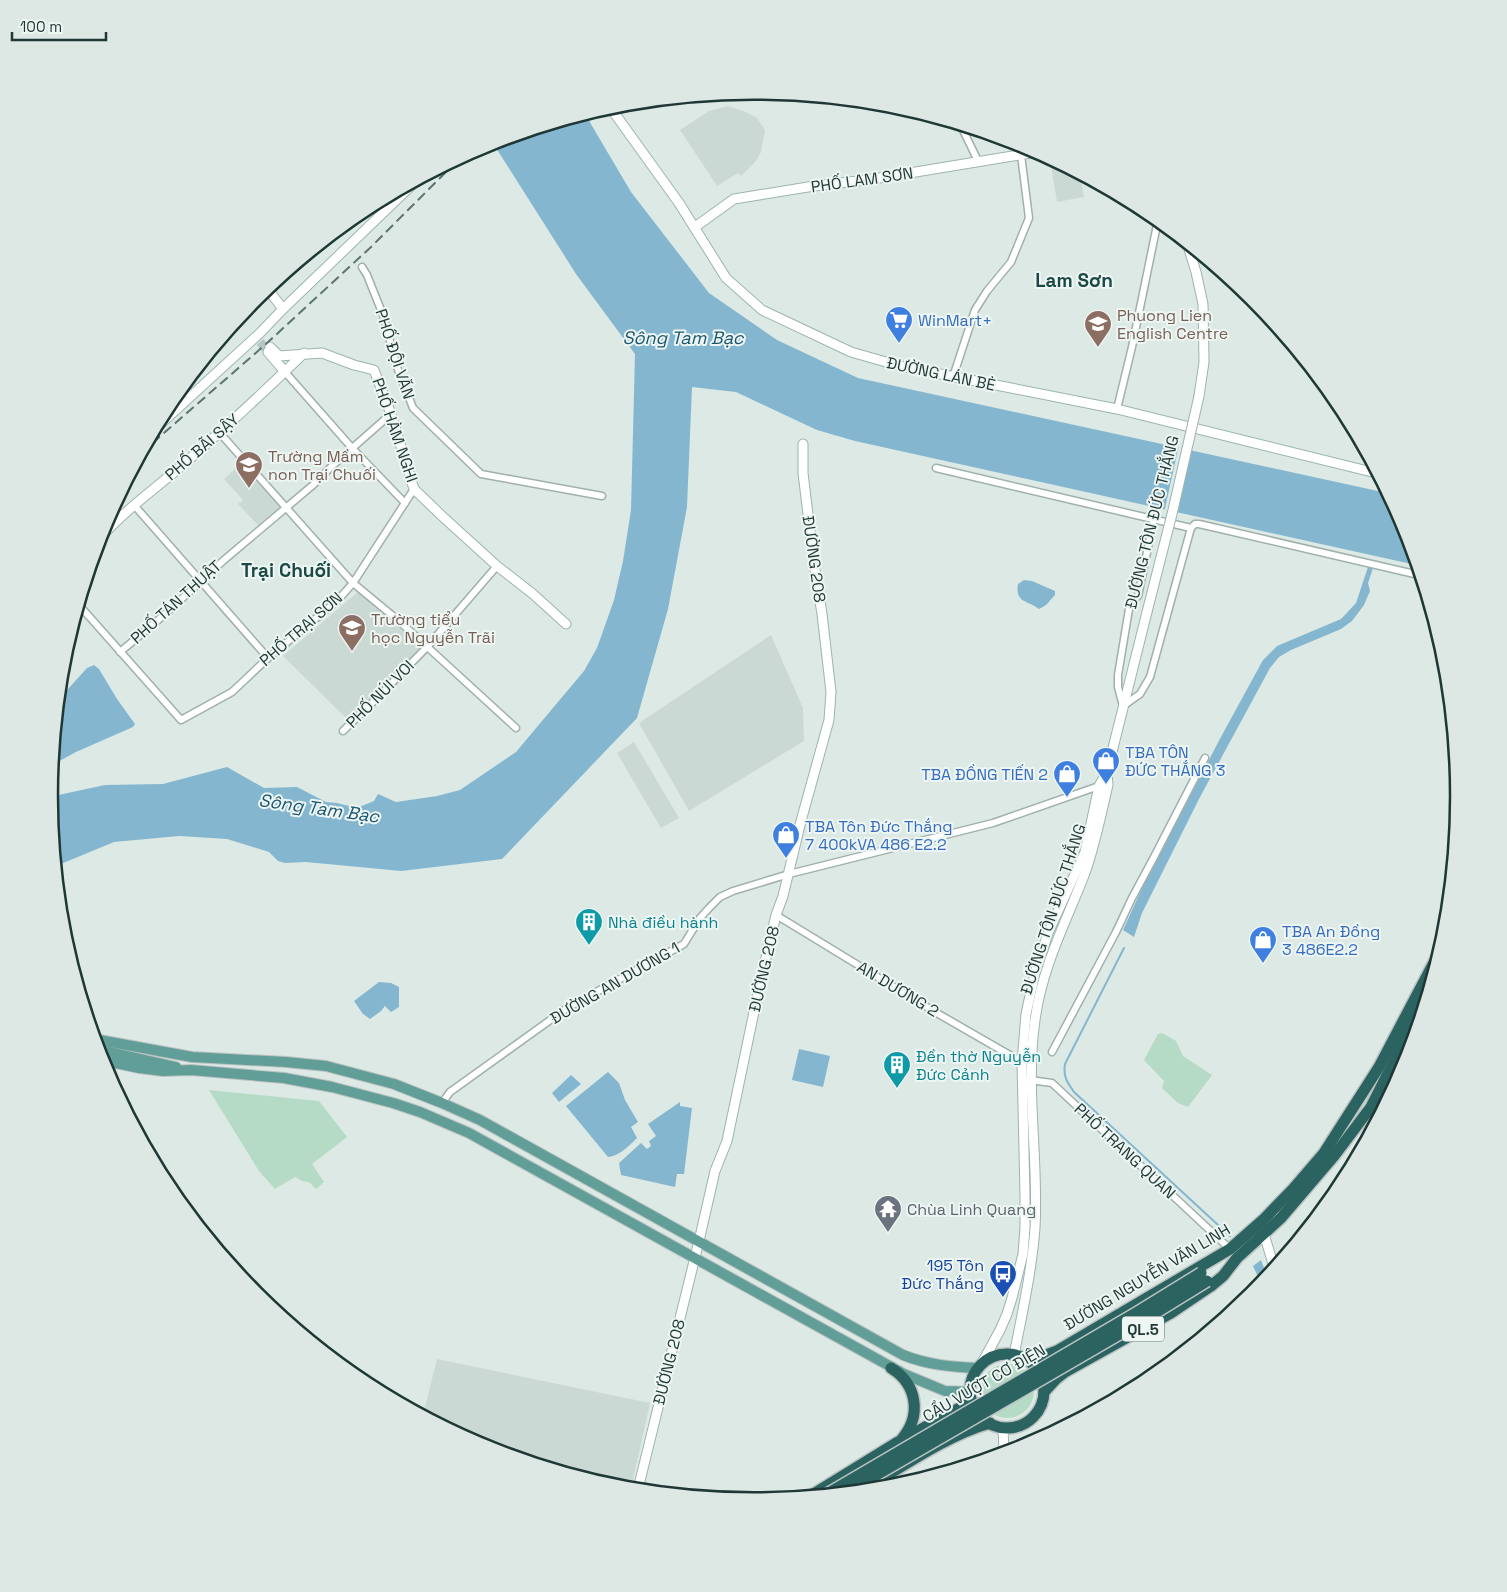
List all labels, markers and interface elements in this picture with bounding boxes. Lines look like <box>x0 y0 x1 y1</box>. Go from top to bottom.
scale bar <box>12 10 106 42</box>
text: 100 m <box>20 17 62 36</box>
street label: PHỐ LAM SƠN <box>810 162 914 198</box>
district label: Lam Sơn <box>1035 268 1113 293</box>
supermarket icon: WinMart+ <box>884 305 914 344</box>
place label: Phuong Lien English Centre <box>1117 305 1228 344</box>
street label: PHỐ ĐỘI VĂN <box>371 306 419 402</box>
school or university icon: Phuong Lien English Centre <box>1083 309 1113 348</box>
place label: WinMart+ <box>918 310 992 331</box>
water label: Sông Tam Bạc <box>622 326 745 349</box>
street label: ĐƯỜNG LÁN BÈ <box>885 352 997 396</box>
street label: PHỐ HÀM NGHI <box>367 375 423 485</box>
street label: PHỐ BÃI SẬY <box>160 409 244 485</box>
street label: ĐƯỜNG TÔN ĐỨC THẮNG <box>1120 433 1184 611</box>
place label: Trường Mầm non Trại Chuối <box>268 446 376 485</box>
school or university icon: Trường Mầm non Trại Chuối <box>234 450 264 489</box>
street label: ĐƯỜNG 208 <box>798 514 830 604</box>
street label: PHỐ TÁN THUẬT <box>126 555 226 649</box>
district label: Trại Chuối <box>241 558 331 583</box>
street label: PHỐ TRẠI SƠN <box>255 587 347 671</box>
place label: Trường tiểu học Nguyễn Trãi <box>371 609 495 648</box>
school or university icon: Trường tiểu học Nguyễn Trãi <box>337 613 367 652</box>
street label: PHỐ NÚI VOI <box>341 655 419 733</box>
place label: TBA TÔN ĐỨC THẮNG 3 <box>1125 742 1225 781</box>
shop icon: TBA TÔN ĐỨC THẮNG 3 <box>1091 746 1121 785</box>
shop icon: TBA ĐỒNG TIẾN 2 <box>1052 759 1082 798</box>
place label: TBA ĐỒNG TIẾN 2 <box>921 764 1048 785</box>
water label: Sông Tam Bạc <box>257 788 382 828</box>
place label: TBA Tôn Đức Thắng 7 400kVA 486 E2.2 <box>805 816 953 855</box>
shop icon: TBA Tôn Đức Thắng 7 400kVA 486 E2.2 <box>771 820 801 859</box>
street label: ĐƯỜNG TÔN ĐỨC THẮNG <box>1015 821 1091 997</box>
building icon: Nhà điều hành <box>574 907 604 946</box>
place label: Nhà điều hành <box>608 912 718 933</box>
place label: TBA An Đồng 3 486E2.2 <box>1282 921 1380 960</box>
street label: ĐƯỜNG 208 <box>744 924 784 1014</box>
shop icon: TBA An Đồng 3 486E2.2 <box>1248 925 1278 964</box>
street label: ĐƯỜNG AN DƯƠNG 1 <box>546 937 684 1029</box>
street label: AN DƯƠNG 2 <box>853 956 943 1022</box>
place label: Đền thờ Nguyễn Đức Cảnh <box>916 1046 1041 1085</box>
building icon: Đền thờ Nguyễn Đức Cảnh <box>882 1050 912 1089</box>
street label: PHỐ TRANG QUAN <box>1070 1099 1180 1203</box>
temple icon: Chùa Linh Quang <box>873 1194 903 1233</box>
place label: Chùa Linh Quang <box>907 1199 1036 1220</box>
street label: ĐƯỜNG NGUYỄN VĂN LINH <box>1059 1218 1234 1335</box>
place label: 195 Tôn Đức Thắng <box>902 1255 984 1294</box>
bus stop icon: 195 Tôn Đức Thắng <box>988 1259 1018 1298</box>
road number: QL.5 <box>1122 1316 1164 1342</box>
street label: ĐƯỜNG 208 <box>648 1317 690 1407</box>
street label: CẦU VƯỢT CƠ ĐIỆN <box>919 1339 1049 1427</box>

